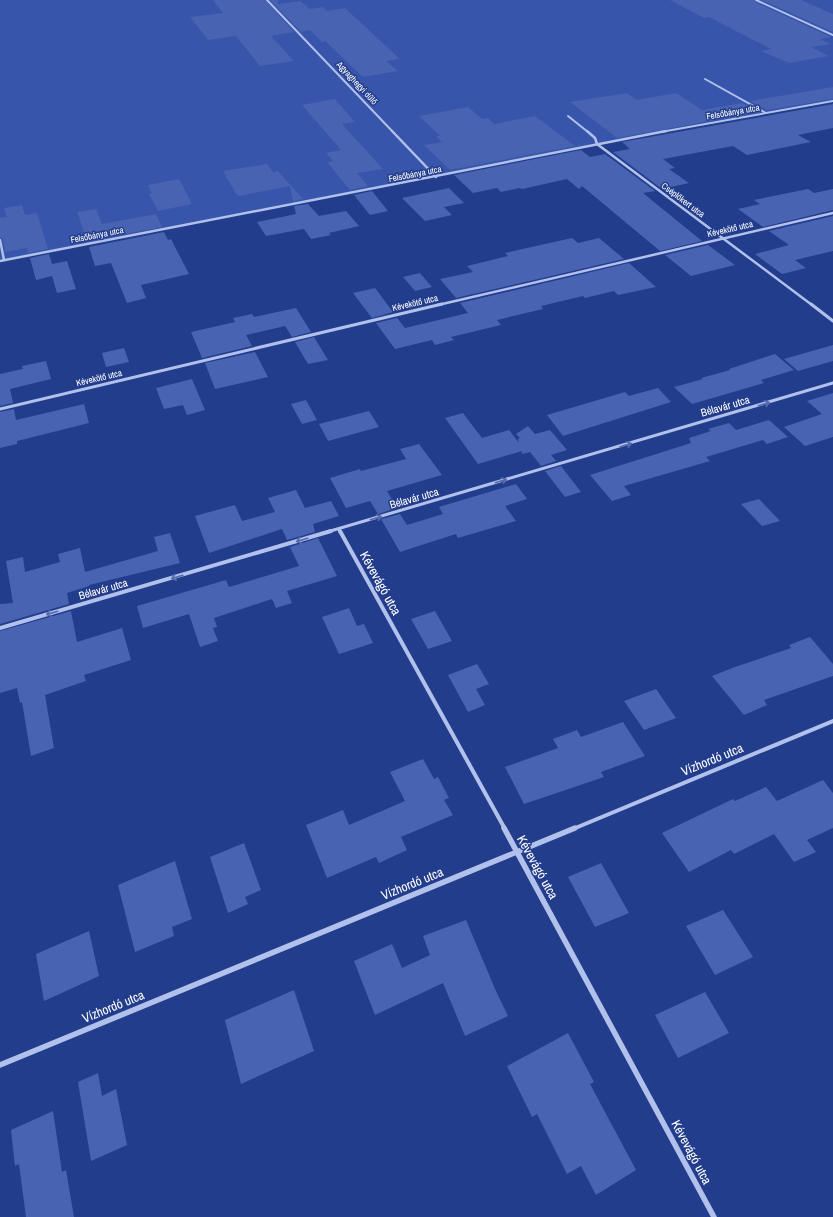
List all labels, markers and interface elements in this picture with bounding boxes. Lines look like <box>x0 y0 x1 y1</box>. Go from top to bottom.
street label: Agyaghegyi dűlő <box>333 58 380 107</box>
street label: Felsőbánya utca <box>705 101 761 123</box>
street label: Felsőbánya utca <box>387 163 443 185</box>
street label: Cséplőkert utca <box>659 180 707 220</box>
street label: Kévekötő utca <box>706 218 754 240</box>
street label: Felsőbánya utca <box>69 224 125 246</box>
street label: Kévekötő utca <box>391 292 439 314</box>
street label: Kévekötő utca <box>75 367 123 389</box>
street label: Bélavár utca <box>699 392 751 420</box>
one-way arrow <box>757 400 770 407</box>
one-way arrow <box>619 441 632 448</box>
one-way arrow <box>494 477 507 484</box>
street label: Bélavár utca <box>388 484 440 512</box>
one-way arrow <box>370 514 383 521</box>
one-way arrow <box>295 537 308 544</box>
street label: Kévevágó utca <box>356 548 405 618</box>
one-way arrow <box>170 574 183 581</box>
street label: Bélavár utca <box>77 575 129 603</box>
one-way arrow <box>46 610 59 617</box>
street label: Vízhordó utca <box>679 739 746 780</box>
street label: Kévevágó utca <box>513 832 562 902</box>
street label: Vízhordó utca <box>379 863 446 904</box>
street label: Vízhordó utca <box>80 986 147 1027</box>
street label: Kévevágó utca <box>667 1117 716 1187</box>

